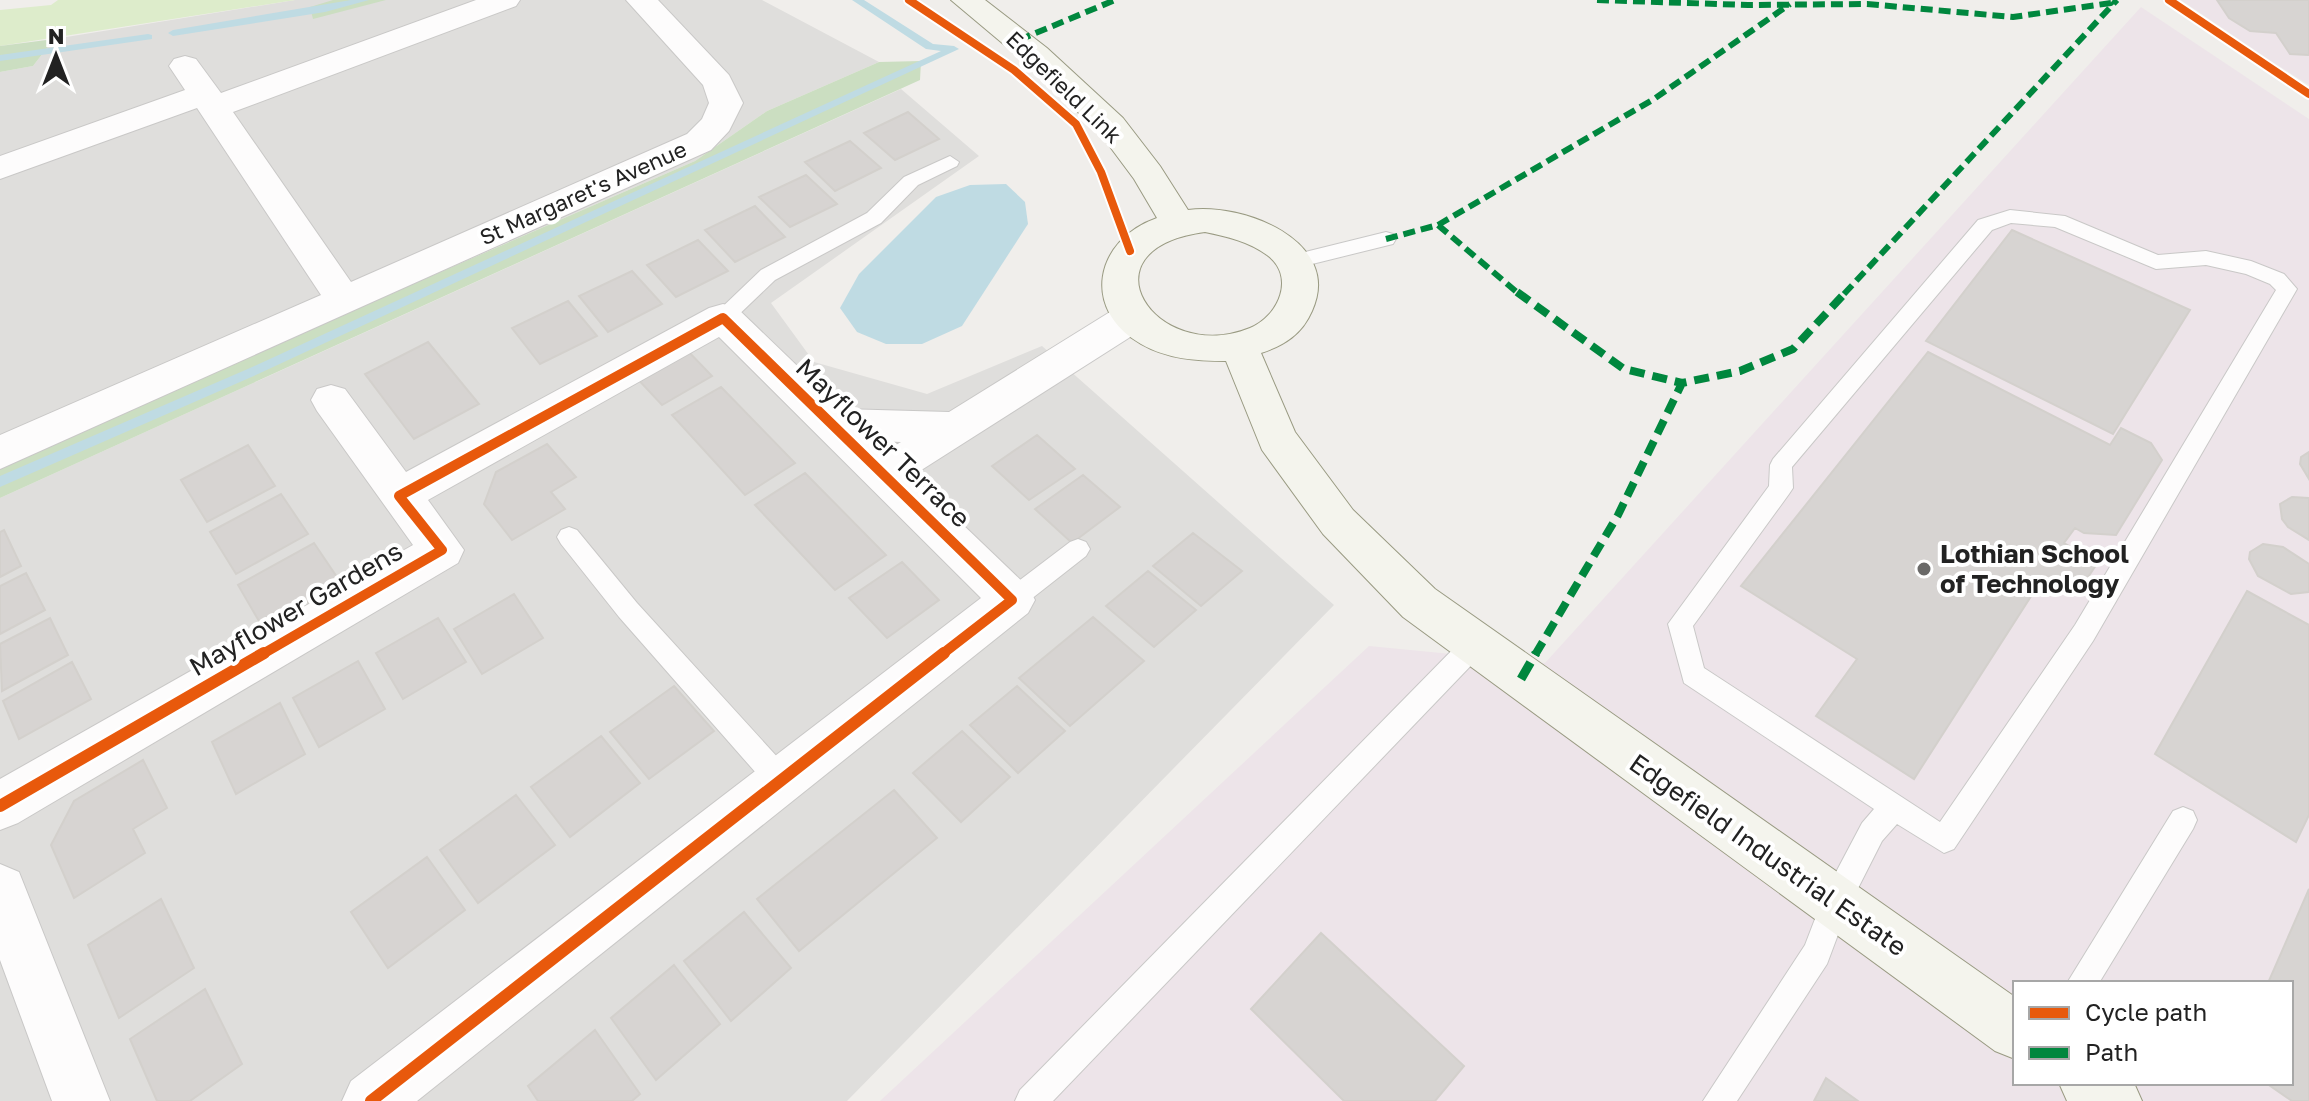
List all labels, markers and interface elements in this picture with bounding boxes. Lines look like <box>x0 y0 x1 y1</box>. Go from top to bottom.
north arrow <box>16 16 96 96</box>
text: N <box>48 22 64 49</box>
street label: Edgefield Link <box>1001 25 1128 148</box>
street label: St Margaret's Avenue <box>475 135 690 250</box>
street label: Mayflower Terrace <box>790 352 977 534</box>
street label: Mayflower Gardens <box>184 535 408 682</box>
place label: Lothian School of Technology <box>1940 538 2129 599</box>
marker: Lothian School of Technology <box>1915 560 1933 578</box>
street label: Edgefield Industrial Estate <box>1624 747 1913 962</box>
legend <box>2013 981 2293 1085</box>
text: Cycle path <box>2085 997 2207 1026</box>
text: Path <box>2085 1037 2138 1066</box>

